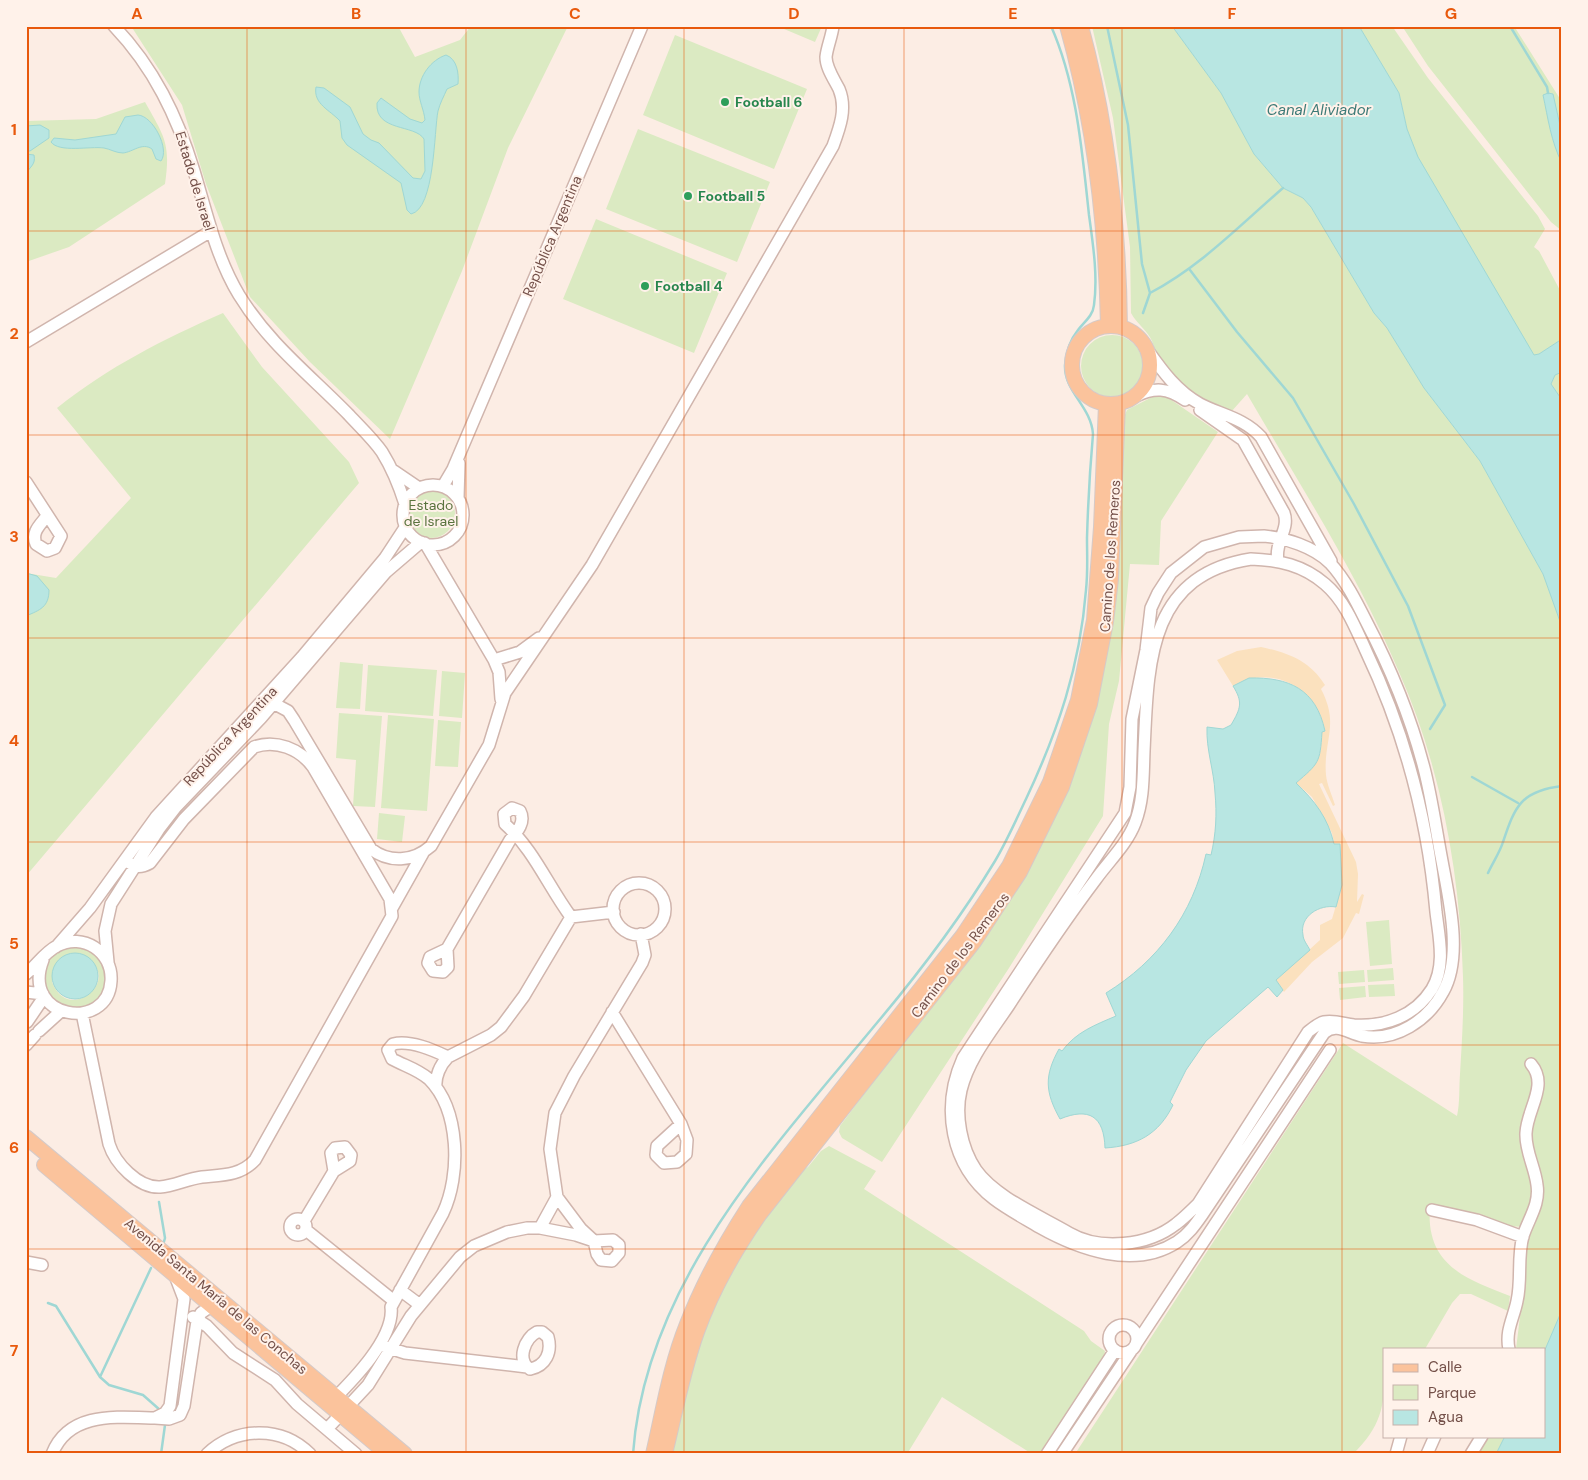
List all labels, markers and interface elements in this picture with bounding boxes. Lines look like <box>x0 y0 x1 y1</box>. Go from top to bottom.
text: A <box>131 3 143 24</box>
text: B <box>351 3 361 24</box>
text: C <box>569 3 581 24</box>
text: D <box>788 3 800 24</box>
text: E <box>1008 3 1018 24</box>
text: F <box>1228 3 1237 24</box>
text: G <box>1445 3 1457 24</box>
place label: Football 6 <box>735 93 802 111</box>
marker: Football 6 <box>719 96 731 108</box>
water label: Canal Aliviador <box>1267 100 1372 120</box>
text: 1 <box>11 119 17 140</box>
street label: Estado de Israel <box>171 129 219 233</box>
street label: República Argentina <box>518 173 586 299</box>
place label: Football 5 <box>698 187 765 205</box>
marker: Football 5 <box>682 190 694 202</box>
place label: Football 4 <box>655 277 723 295</box>
marker: Football 4 <box>639 280 651 292</box>
text: 2 <box>9 323 19 344</box>
street label: Camino de los Remeros <box>1096 479 1124 633</box>
park label: Estado de Israel <box>404 496 458 530</box>
text: 3 <box>9 526 19 547</box>
street label: República Argentina <box>179 682 281 790</box>
text: 4 <box>9 730 19 751</box>
street label: Camino de los Remeros <box>907 889 1013 1021</box>
text: 5 <box>9 933 19 954</box>
text: 6 <box>9 1137 19 1158</box>
street label: Avenida Santa María de las Conchas <box>121 1214 311 1378</box>
text: 7 <box>10 1340 19 1361</box>
legend <box>1383 1348 1546 1438</box>
text: Calle <box>1428 1357 1462 1377</box>
text: Parque <box>1428 1383 1476 1403</box>
text: Agua <box>1428 1407 1463 1427</box>

